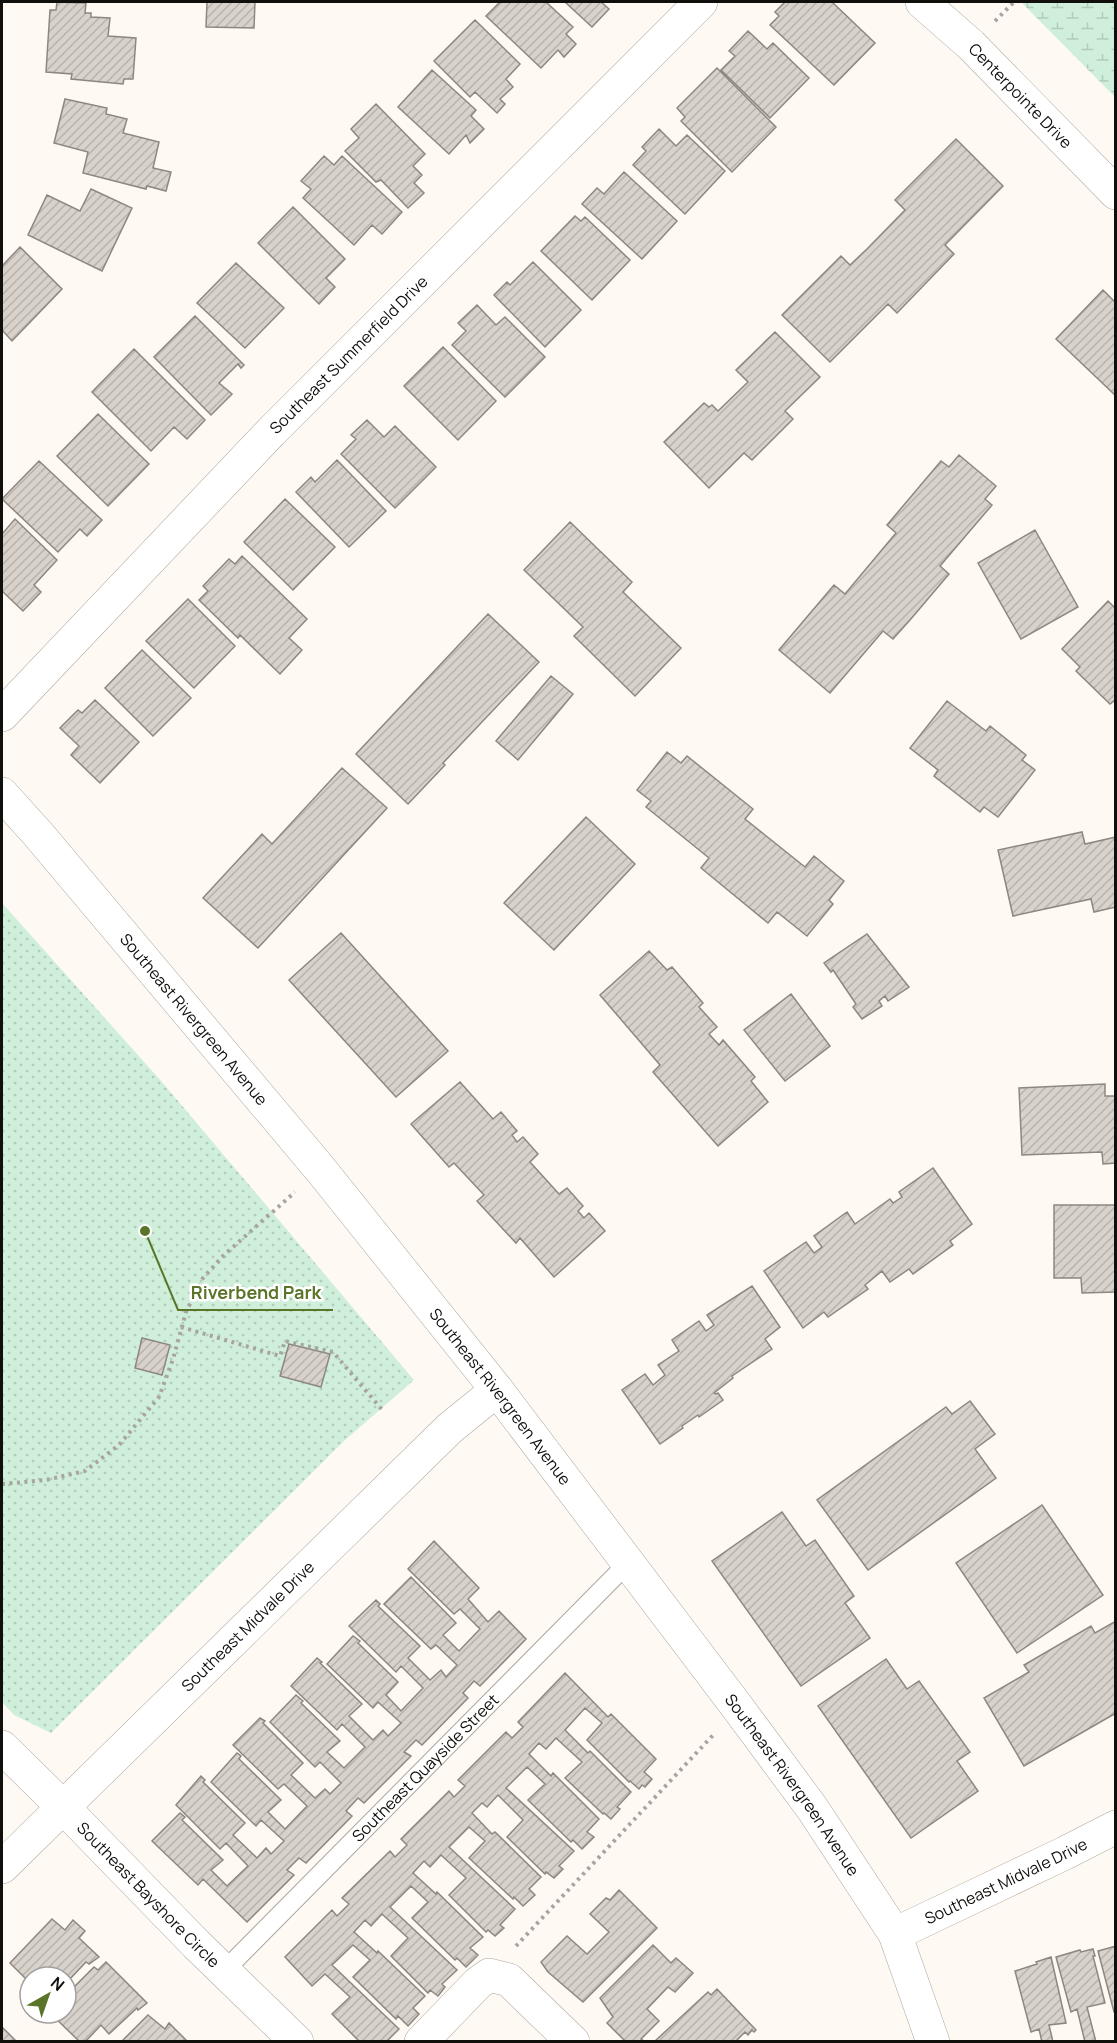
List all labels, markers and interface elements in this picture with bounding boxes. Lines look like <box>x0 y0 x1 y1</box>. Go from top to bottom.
street label: Centerpointe Drive <box>964 38 1077 153</box>
street label: Southeast Summerfield Drive <box>265 271 432 438</box>
street label: Southeast Rivergreen Avenue <box>115 929 273 1110</box>
callout: Riverbend Park <box>178 1274 333 1310</box>
text: Riverbend Park <box>191 1280 323 1304</box>
street label: Southeast Rivergreen Avenue <box>425 1303 576 1489</box>
street label: Southeast Midvale Drive <box>176 1556 319 1696</box>
street label: Southeast Quayside Street <box>347 1689 503 1847</box>
street label: Southeast Rivergreen Avenue <box>720 1689 865 1880</box>
street label: Southeast Bayshore Circle <box>72 1817 225 1972</box>
street label: Southeast Midvale Drive <box>921 1833 1091 1929</box>
north arrow <box>18 1965 78 2025</box>
text: N <box>46 1971 69 1996</box>

